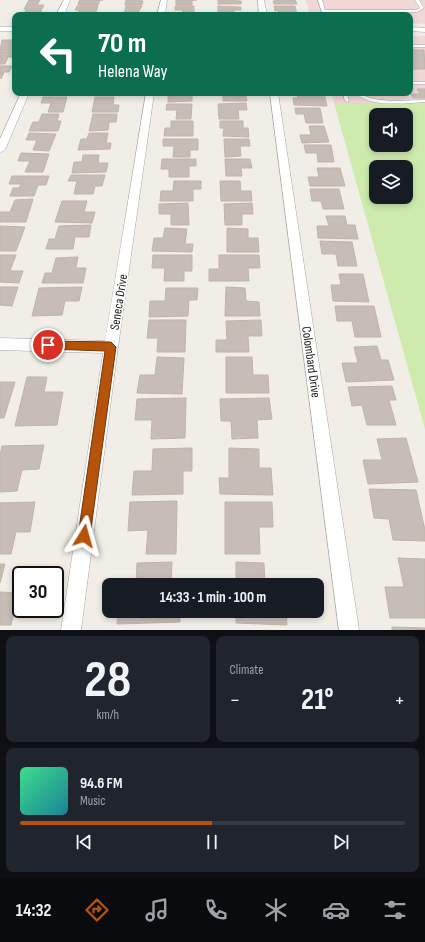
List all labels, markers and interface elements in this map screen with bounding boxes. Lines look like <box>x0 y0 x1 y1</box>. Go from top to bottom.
text: 70 m <box>98 27 146 60</box>
icon: left <box>32 28 84 80</box>
text: Helena Way <box>98 61 167 82</box>
map controls <box>369 108 413 204</box>
button: sound <box>369 108 413 152</box>
button: layers <box>369 160 413 204</box>
street label: Seneca Drive <box>107 273 131 331</box>
street label: Colombard Drive <box>298 325 324 399</box>
pin <box>31 328 65 362</box>
icon: arrive <box>37 334 59 356</box>
position arrow <box>63 515 105 557</box>
speed limit sign: 30 <box>12 566 64 618</box>
text: 14:33 · 1 min · 100 m <box>160 588 266 607</box>
text: 28 <box>84 649 131 712</box>
text: Climate <box>230 662 263 678</box>
text: 21° <box>301 682 334 718</box>
text: − <box>230 687 240 714</box>
text: + <box>394 687 405 714</box>
text: km/h <box>97 707 119 723</box>
text: 94.6 FM <box>80 774 122 793</box>
text: Music <box>80 793 105 809</box>
icon: previous <box>73 831 95 853</box>
icon: pause <box>201 831 223 853</box>
icon: next <box>330 831 352 853</box>
icon: directions <box>83 896 111 924</box>
icon: music <box>143 896 171 924</box>
icon: phone <box>202 896 230 924</box>
icon: climate <box>262 896 290 924</box>
icon: car <box>322 896 350 924</box>
icon: filters <box>381 896 409 924</box>
text: 14:32 <box>16 900 51 921</box>

